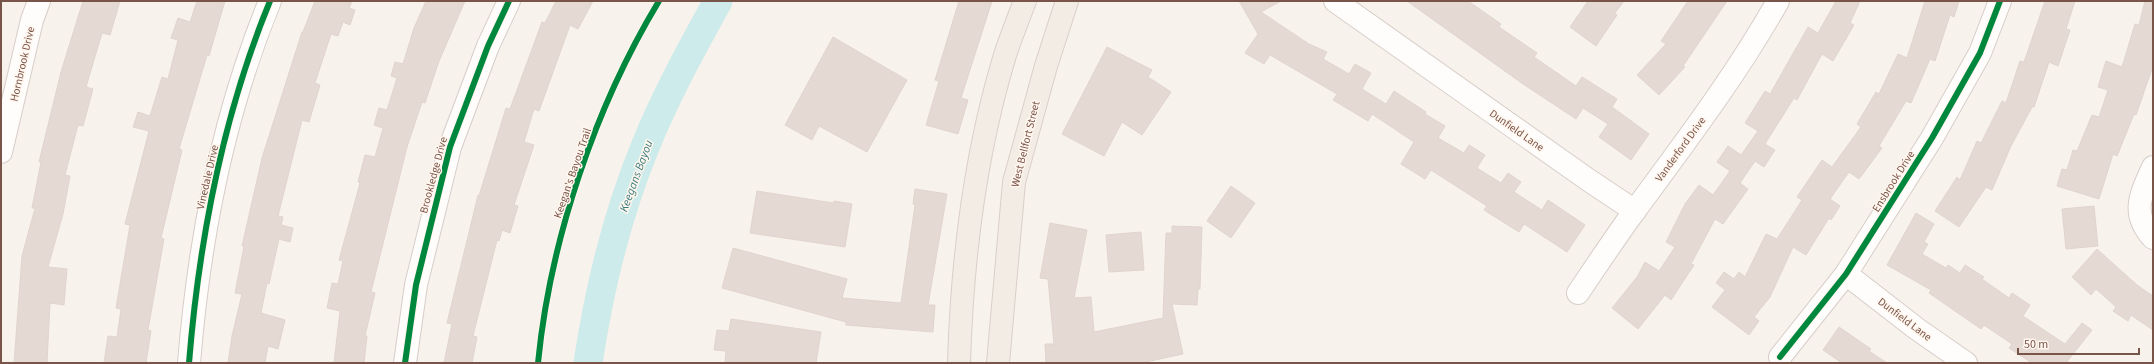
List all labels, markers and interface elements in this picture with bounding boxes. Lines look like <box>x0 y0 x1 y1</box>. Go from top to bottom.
street label: Hornbrook Drive <box>7 25 38 103</box>
street label: West Bellfort Street <box>1008 99 1044 189</box>
street label: Dunfield Lane <box>1486 106 1548 155</box>
street label: Vanderford Drive <box>1652 113 1710 185</box>
street label: Keegan's Bayou Trail <box>550 126 595 220</box>
street label: Brookledge Drive <box>416 135 451 215</box>
water label: Keegans Bayou <box>616 138 657 215</box>
street label: Vinedale Drive <box>193 143 222 211</box>
street label: Ensbrook Drive <box>1869 147 1919 215</box>
street label: Dunfield Lane <box>1875 294 1935 345</box>
scale bar <box>2018 330 2139 356</box>
text: 50 m <box>2024 336 2048 353</box>

